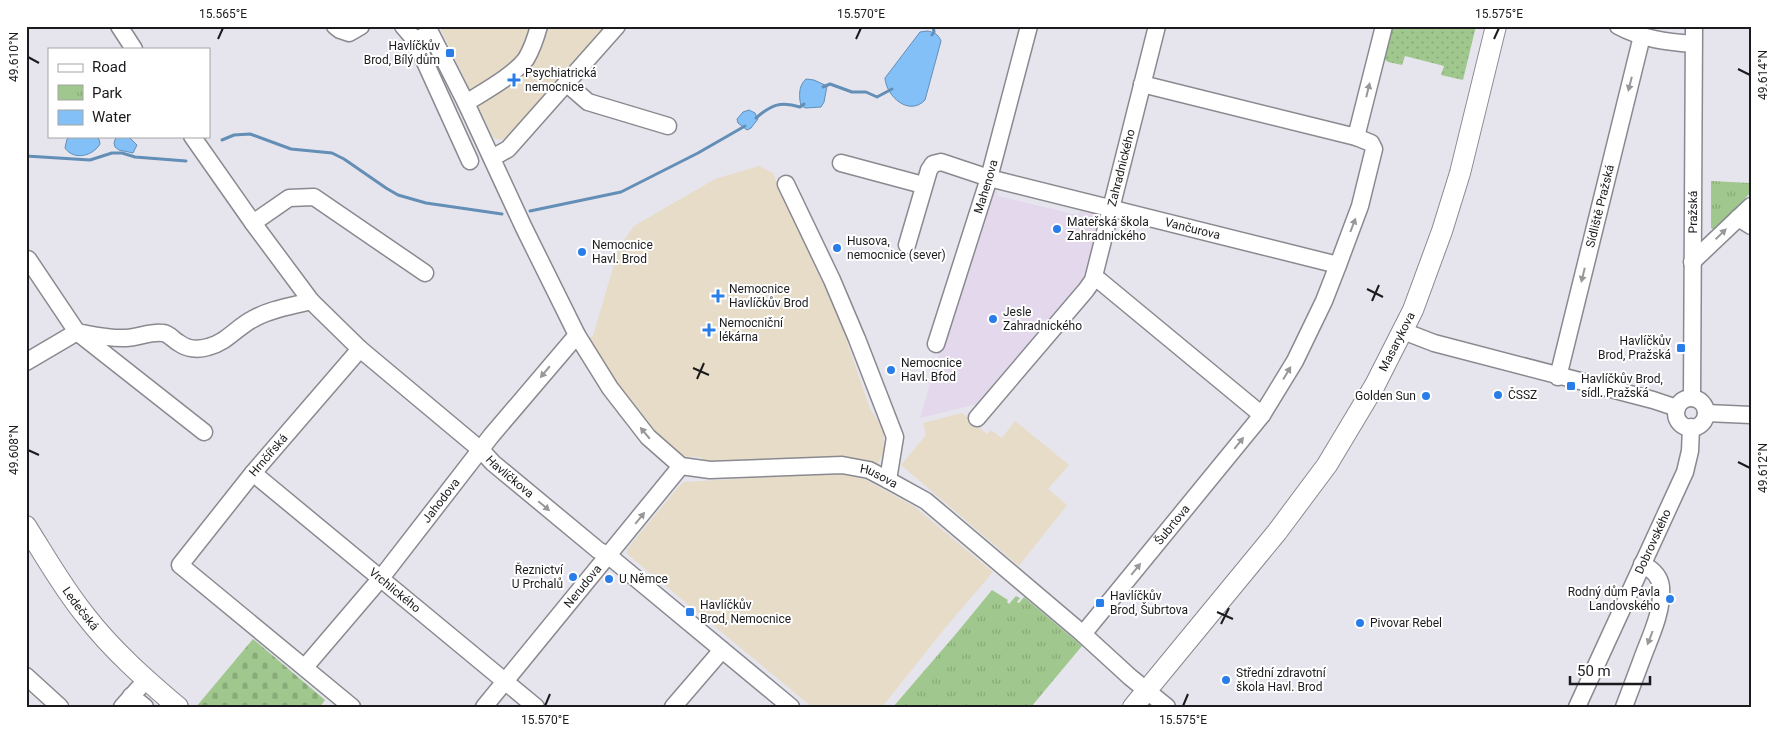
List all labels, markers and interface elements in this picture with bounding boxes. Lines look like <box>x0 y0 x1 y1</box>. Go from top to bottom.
text: 15.565°E <box>199 7 247 21</box>
text: 15.570°E <box>837 7 885 21</box>
text: 15.575°E <box>1475 7 1523 21</box>
text: 49.610°N <box>7 32 21 82</box>
place label: Havlíčkův Brod, Bílý dům <box>364 39 440 67</box>
marker: Havlíčkův Brod, Bílý dům <box>444 47 456 59</box>
legend <box>48 48 210 138</box>
text: 49.614°N <box>1756 50 1770 100</box>
text: Road <box>92 58 126 76</box>
place label: Psychiatrická nemocnice <box>525 66 597 94</box>
marker: Psychiatrická nemocnice <box>507 73 521 87</box>
one-way arrow <box>1626 76 1634 91</box>
one-way arrow <box>1364 82 1372 97</box>
text: Park <box>92 84 123 102</box>
text: Water <box>92 108 131 126</box>
street label: Zahradnického <box>1105 128 1138 208</box>
street label: Mahenova <box>971 158 1000 215</box>
street label: Sídliště Pražská <box>1583 163 1617 249</box>
street label: Pražská <box>1686 191 1700 233</box>
place label: Mateřská škola Zahradnického <box>1067 215 1149 243</box>
street label: Vančurova <box>1163 215 1222 242</box>
one-way arrow <box>1349 217 1357 232</box>
marker: Mateřská škola Zahradnického <box>1051 223 1063 235</box>
one-way arrow <box>1715 228 1727 240</box>
place label: Husova, nemocnice (sever) <box>847 234 946 262</box>
place label: Nemocnice Havl. Brod <box>592 238 653 266</box>
marker: Husova, nemocnice (sever) <box>831 242 843 254</box>
marker: Nemocnice Havl. Brod <box>576 246 588 258</box>
one-way arrow <box>1579 268 1587 283</box>
place label: Nemocnice Havlíčkův Brod <box>729 282 809 310</box>
marker: Nemocnice Havlíčkův Brod <box>711 289 725 303</box>
place label: Jesle Zahradnického <box>1003 305 1082 333</box>
street label: Masarykova <box>1376 310 1418 374</box>
marker: Jesle Zahradnického <box>987 313 999 325</box>
place label: Nemocniční lékárna <box>719 316 784 344</box>
marker: Nemocniční lékárna <box>703 324 715 336</box>
place label: Havlíčkův Brod, Pražská <box>1598 334 1671 362</box>
marker: Havlíčkův Brod, Pražská <box>1675 342 1687 354</box>
place label: Nemocnice Havl. Bfod <box>901 356 962 384</box>
marker: Nemocnice Havl. Bfod <box>885 364 897 376</box>
one-way arrow <box>540 365 551 378</box>
one-way arrow <box>1283 367 1292 380</box>
place label: Havlíčkův Brod, sídl. Pražská <box>1581 372 1663 400</box>
marker: Havlíčkův Brod, sídl. Pražská <box>1565 380 1577 392</box>
place label: ČSSZ <box>1508 387 1537 402</box>
place label: Golden Sun <box>1355 389 1416 403</box>
marker: ČSSZ <box>1492 389 1504 401</box>
marker: Golden Sun <box>1420 390 1432 402</box>
text: 49.608°N <box>7 425 21 475</box>
one-way arrow <box>640 427 651 440</box>
street label: Hrnčířská <box>246 431 290 479</box>
one-way arrow <box>1233 437 1244 450</box>
text: 49.612°N <box>1756 443 1770 493</box>
street label: Havlíčkova <box>483 453 537 501</box>
street label: Husova <box>859 461 900 491</box>
street label: Jahodova <box>419 476 463 526</box>
one-way arrow <box>538 500 550 512</box>
street label: Šubrtova <box>1151 502 1193 548</box>
street label: Dobrovského <box>1632 507 1674 576</box>
one-way arrow <box>634 512 645 525</box>
place label: Řeznictví U Prchalů <box>512 562 564 591</box>
street label: Nerudova <box>561 562 604 611</box>
one-way arrow <box>1130 563 1141 576</box>
street label: Vrchlického <box>366 565 423 616</box>
marker: Řeznictví U Prchalů <box>567 571 579 583</box>
place label: U Němce <box>619 572 668 586</box>
marker: U Němce <box>603 573 615 585</box>
street label: Ledečská <box>59 584 102 633</box>
place label: Rodný dům Pavla Landovského <box>1568 585 1660 613</box>
place label: Havlíčkův Brod, Šubrtova <box>1110 589 1188 617</box>
marker: Rodný dům Pavla Landovského <box>1664 593 1676 605</box>
marker: Havlíčkův Brod, Šubrtova <box>1094 597 1106 609</box>
place label: Havlíčkův Brod, Nemocnice <box>700 598 791 626</box>
marker: Havlíčkův Brod, Nemocnice <box>684 606 696 618</box>
place label: Pivovar Rebel <box>1370 616 1442 630</box>
marker: Pivovar Rebel <box>1354 617 1366 629</box>
one-way arrow <box>1646 631 1653 646</box>
scale bar <box>1570 653 1650 685</box>
text: 50 m <box>1577 662 1611 680</box>
place label: Střední zdravotní škola Havl. Brod <box>1236 666 1327 694</box>
marker: Střední zdravotní škola Havl. Brod <box>1220 674 1232 686</box>
text: 15.570°E <box>521 713 569 727</box>
text: 15.575°E <box>1159 713 1207 727</box>

